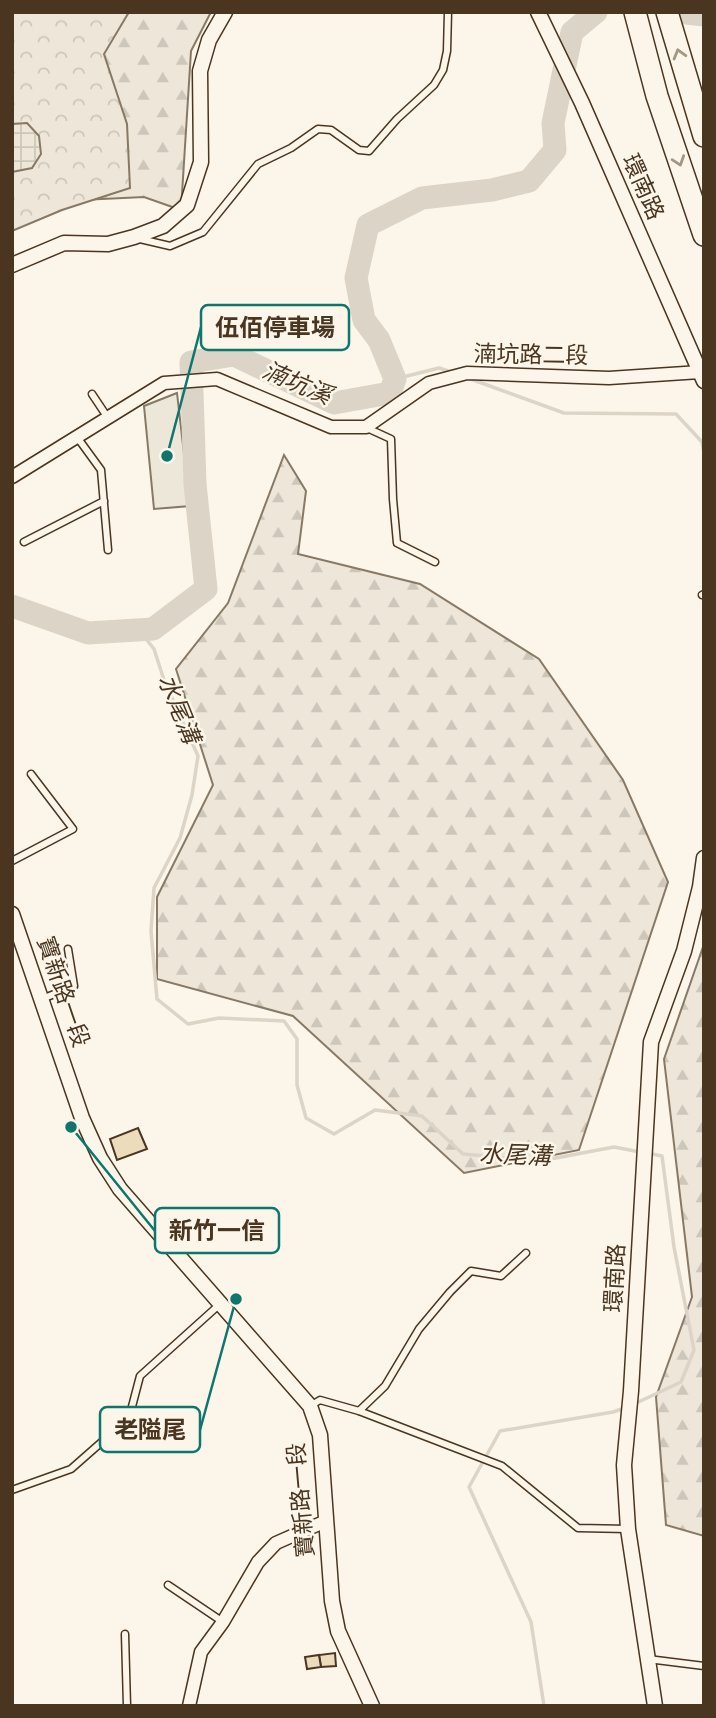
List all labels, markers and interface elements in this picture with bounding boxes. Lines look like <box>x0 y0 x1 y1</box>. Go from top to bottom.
one-way arrow <box>672 49 687 61</box>
street label: 環南路 <box>617 150 669 224</box>
one-way arrow <box>671 154 685 166</box>
callout: 伍佰停車場 <box>201 305 349 350</box>
text: 伍佰停車場 <box>215 314 335 342</box>
street label: 湳坑路二段 <box>473 340 589 370</box>
water label: 湳坑溪 <box>258 356 338 411</box>
water label: 水尾溝 <box>153 670 207 750</box>
street label: 寶新路一段 <box>32 933 94 1051</box>
water label: 水尾溝 <box>479 1140 554 1170</box>
callout: 新竹一信 <box>155 1208 279 1253</box>
text: 新竹一信 <box>169 1217 265 1245</box>
street label: 環南路 <box>600 1243 630 1313</box>
callout: 老隘尾 <box>100 1407 200 1452</box>
text: 老隘尾 <box>114 1416 186 1444</box>
street label: 寶新路一段 <box>283 1442 319 1558</box>

